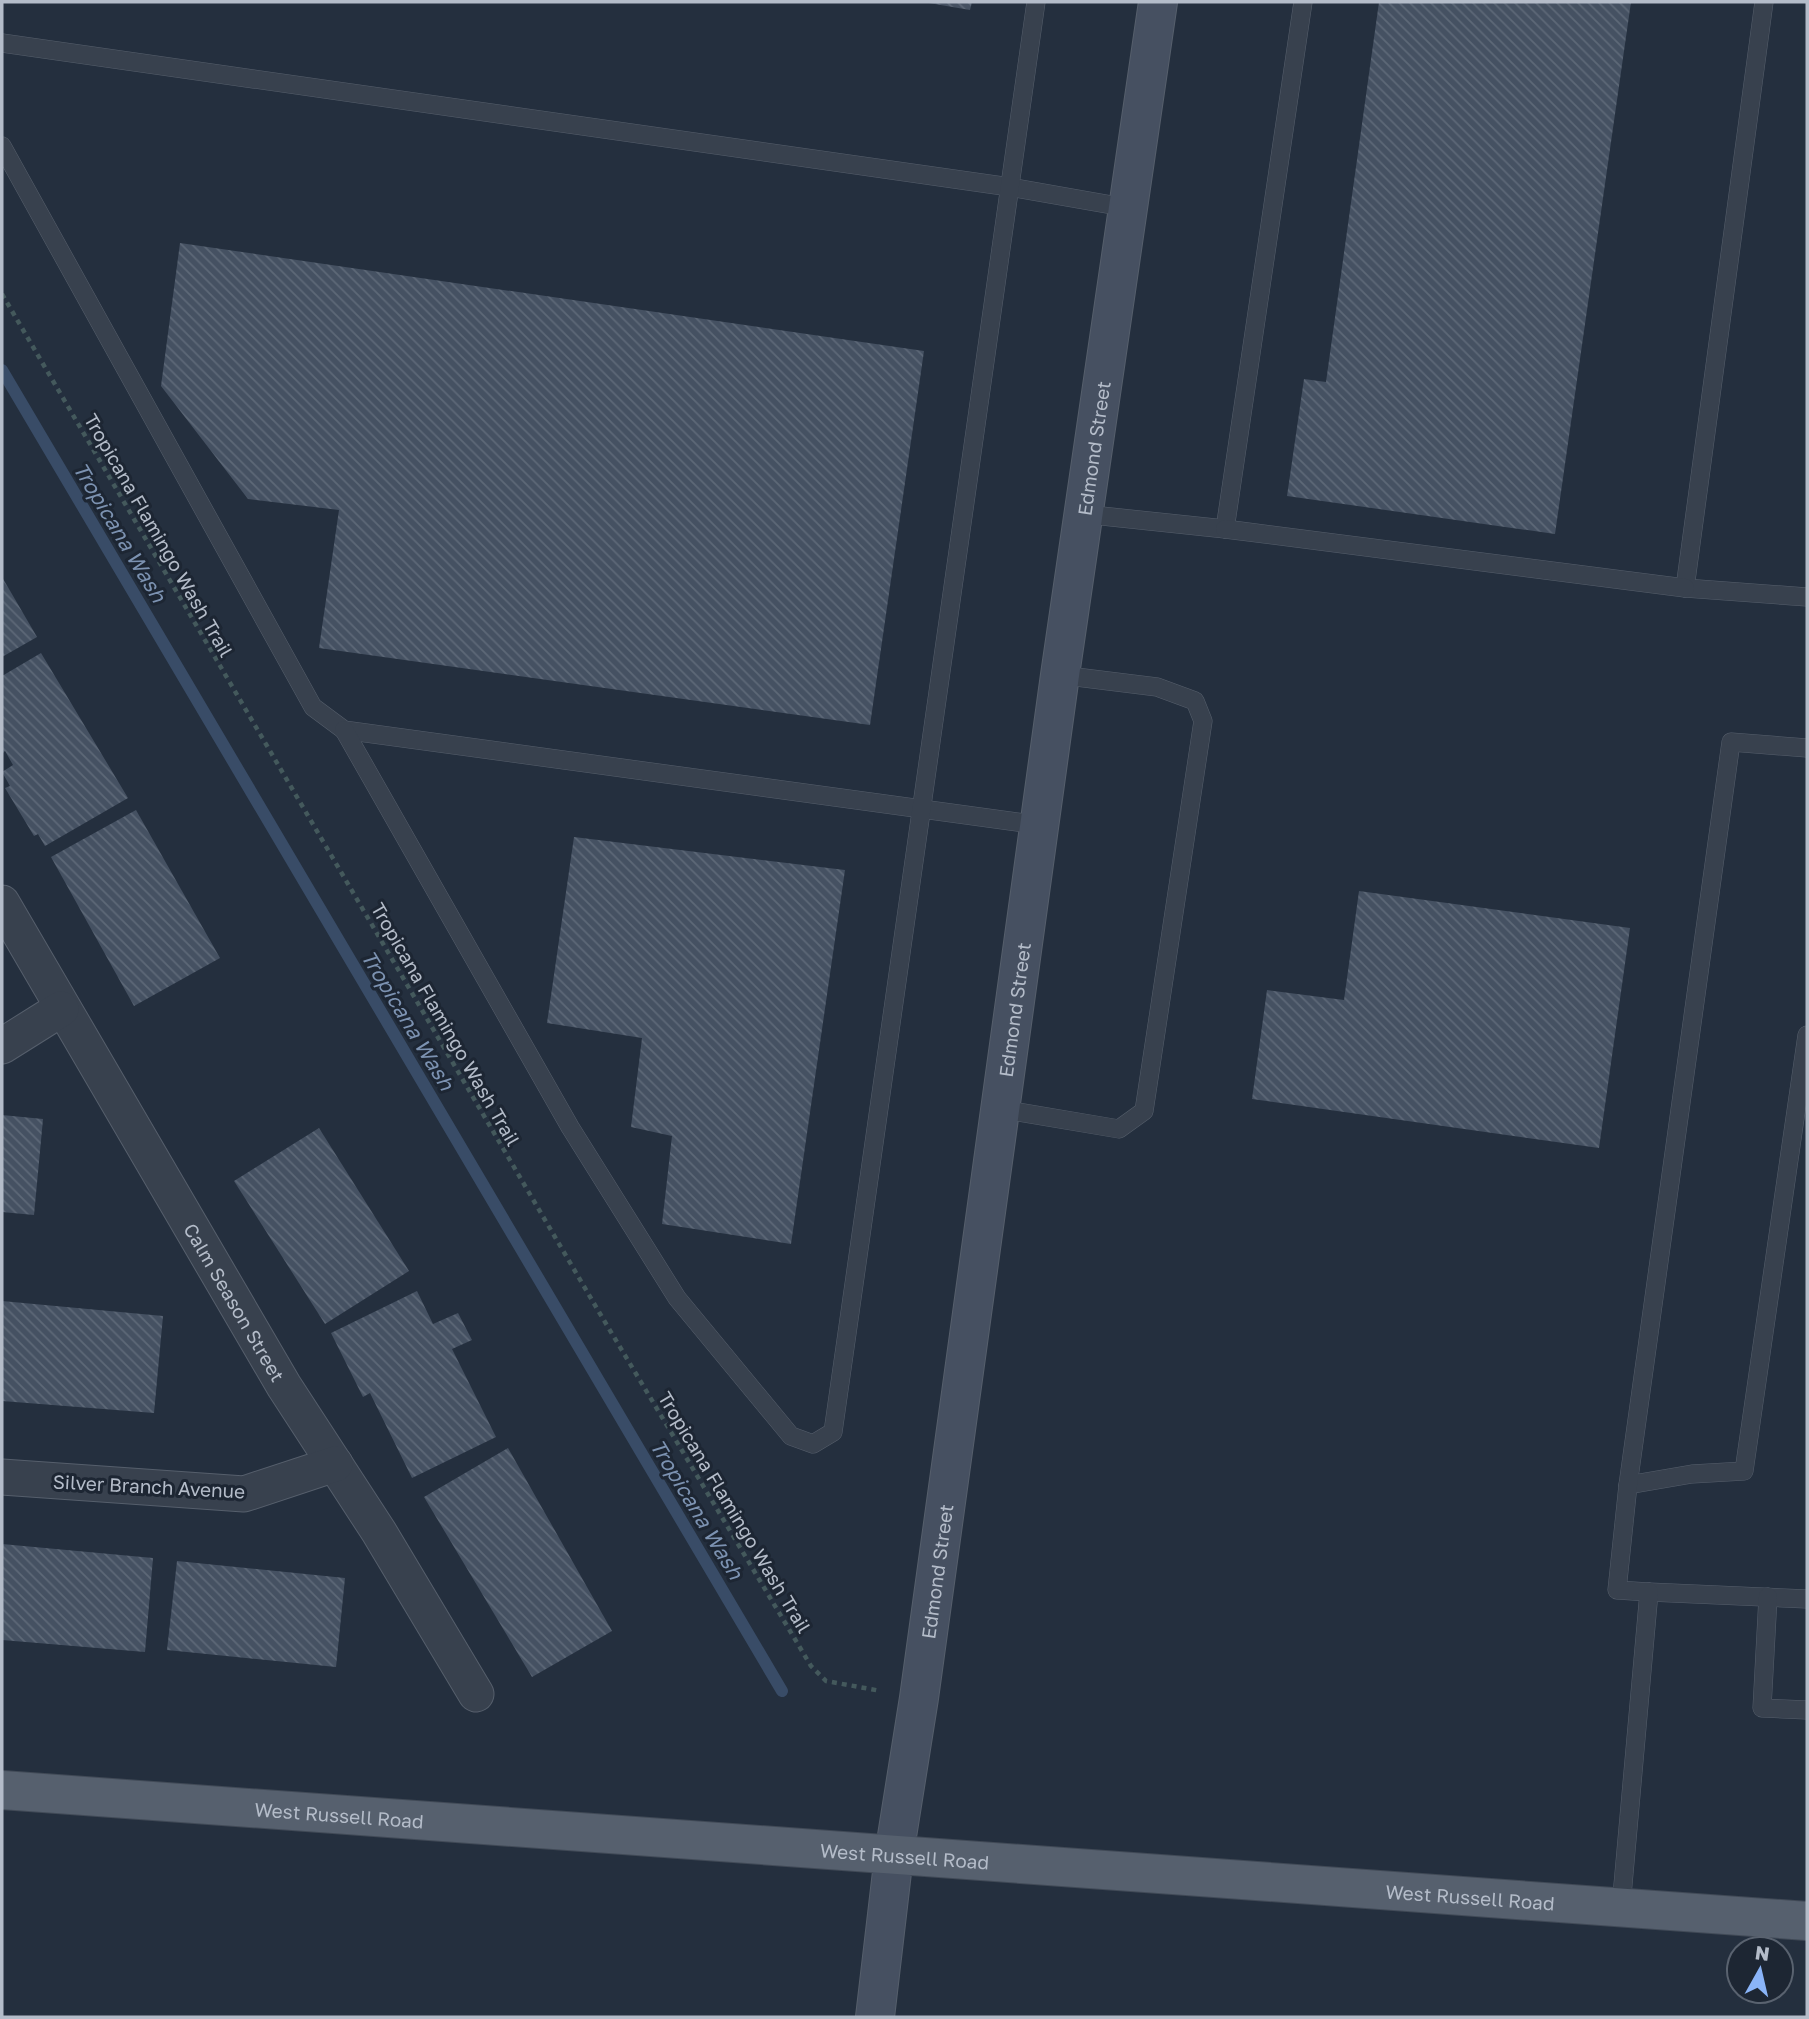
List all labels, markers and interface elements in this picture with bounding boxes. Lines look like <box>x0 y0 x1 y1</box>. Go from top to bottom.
street label: Edmond Street <box>1072 379 1114 517</box>
street label: Tropicana Flamingo Wash Trail <box>80 409 238 661</box>
water label: Tropicana Wash <box>68 457 173 608</box>
street label: Tropicana Flamingo Wash Trail <box>367 898 525 1150</box>
street label: Edmond Street <box>993 941 1035 1078</box>
water label: Tropicana Wash <box>356 945 461 1096</box>
street label: Calm Season Street <box>180 1219 290 1385</box>
street label: Tropicana Flamingo Wash Trail <box>654 1387 816 1637</box>
water label: Tropicana Wash <box>645 1434 750 1585</box>
street label: Silver Branch Avenue <box>52 1469 246 1503</box>
street label: Edmond Street <box>916 1502 957 1640</box>
street label: West Russell Road <box>254 1797 425 1832</box>
street label: West Russell Road <box>819 1838 990 1873</box>
street label: West Russell Road <box>1385 1879 1556 1914</box>
north arrow <box>1725 1935 1795 2005</box>
text: N <box>1754 1940 1771 1965</box>

